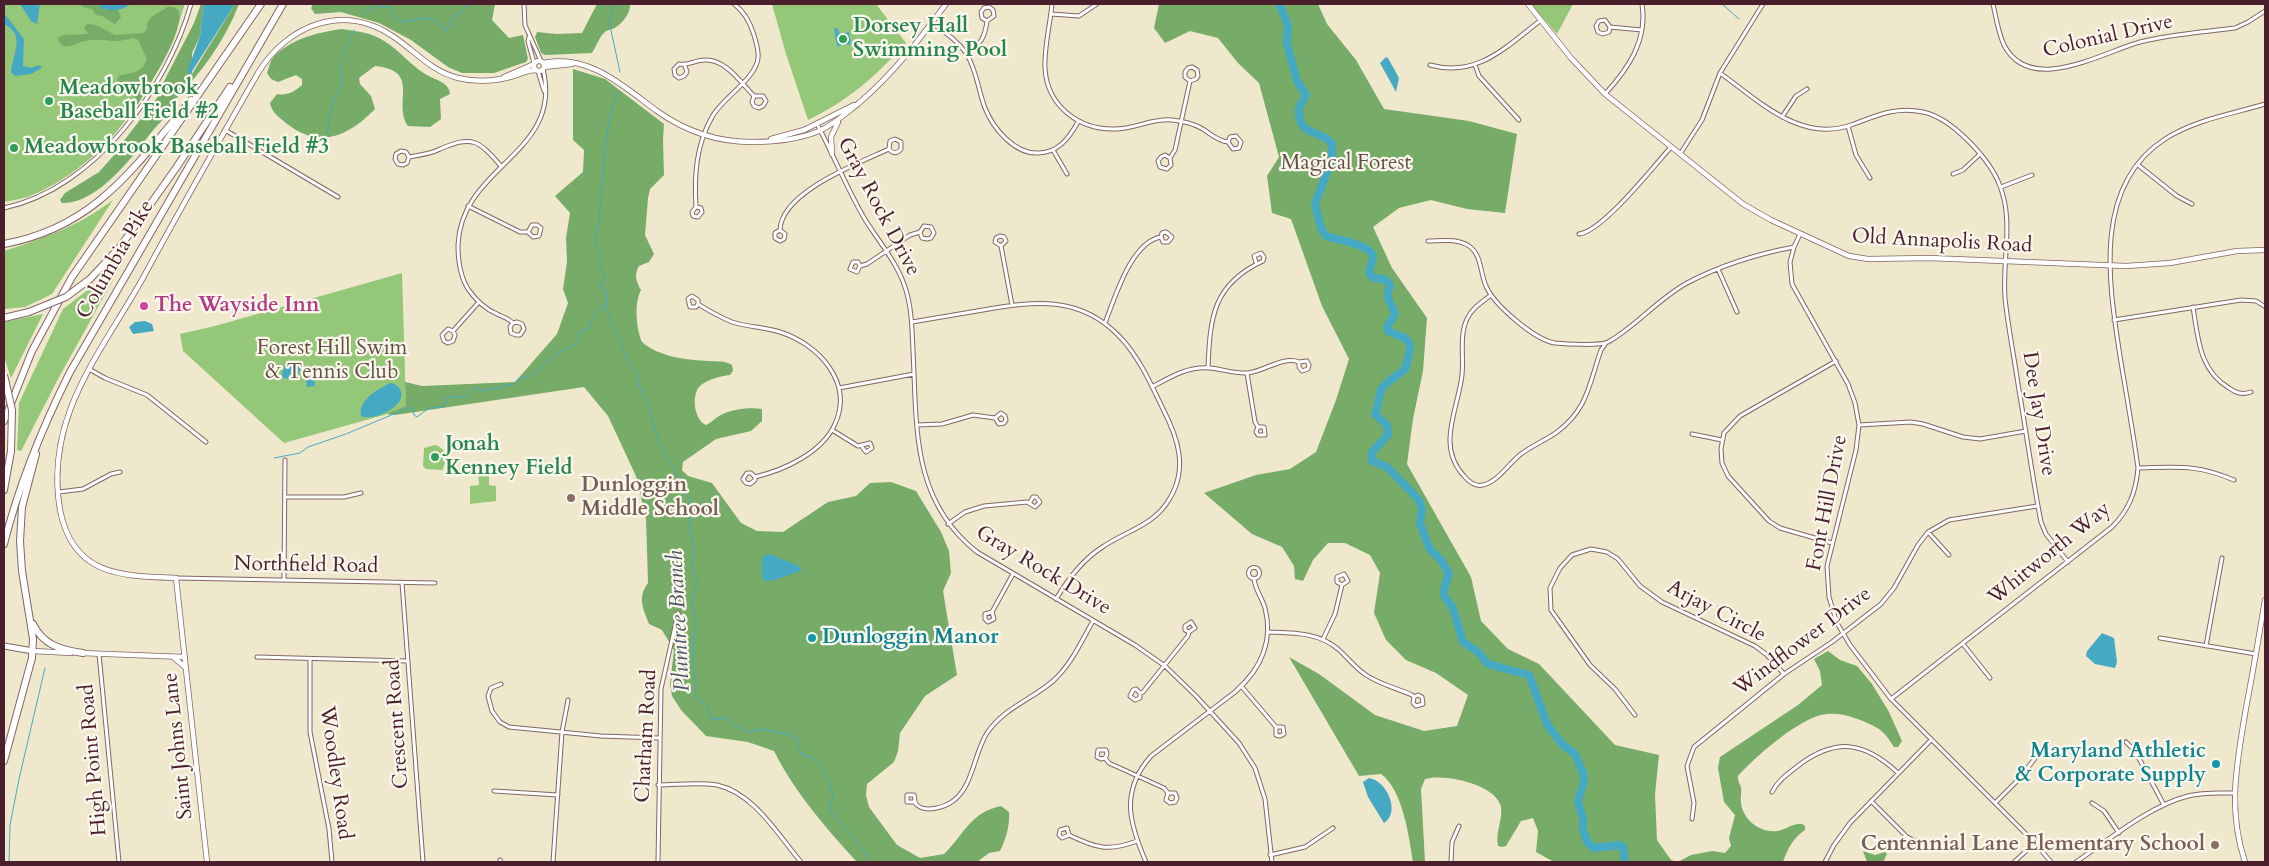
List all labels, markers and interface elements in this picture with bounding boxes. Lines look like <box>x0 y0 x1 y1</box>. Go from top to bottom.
street label: Colonial Drive <box>2040 10 2176 64</box>
place label: Dorsey Hall Swimming Pool <box>853 14 1007 64</box>
marker: Dorsey Hall Swimming Pool <box>837 33 849 45</box>
place label: Meadowbrook Baseball Field #2 <box>59 76 219 126</box>
marker: Meadowbrook Baseball Field #2 <box>43 95 55 107</box>
street label: Gray Rock Drive <box>831 133 925 281</box>
place label: Meadowbrook Baseball Field #3 <box>24 135 329 161</box>
marker: Meadowbrook Baseball Field #3 <box>8 142 20 154</box>
park label: Magical Forest <box>1281 151 1411 177</box>
street label: Columbia Pike <box>72 196 160 324</box>
street label: Old Annapolis Road <box>1851 225 2033 259</box>
place label: The Wayside Inn <box>154 293 319 319</box>
marker: The Wayside Inn <box>138 300 150 312</box>
park label: Forest Hill Swim & Tennis Club <box>257 336 407 386</box>
street label: Dee Jay Drive <box>2016 350 2060 478</box>
place label: Jonah Kenney Field <box>445 432 572 482</box>
street label: Font Hill Drive <box>1802 433 1854 573</box>
marker: Jonah Kenney Field <box>429 451 441 463</box>
place label: Dunloggin Middle School <box>581 473 719 523</box>
marker: Dunloggin Middle School <box>565 492 577 504</box>
street label: Whitworth Way <box>1984 497 2116 611</box>
street label: Gray Rock Drive <box>971 521 1115 621</box>
water label: Plumtree Branch <box>663 549 697 693</box>
street label: Northfield Road <box>233 552 379 580</box>
street label: Arjay Circle <box>1662 575 1770 649</box>
street label: Windflower Drive <box>1729 582 1877 702</box>
place label: Dunloggin Manor <box>822 625 999 651</box>
marker: Dunloggin Manor <box>806 632 818 644</box>
street label: Crescent Road <box>381 658 415 790</box>
street label: Chatham Road <box>631 669 663 803</box>
street label: Saint Johns Lane <box>159 671 199 821</box>
street label: High Point Road <box>75 683 113 837</box>
street label: Woodley Road <box>313 704 357 842</box>
place label: Maryland Athletic & Corporate Supply <box>2016 739 2206 789</box>
marker: Maryland Athletic & Corporate Supply <box>2210 758 2222 770</box>
place label: Centennial Lane Elementary School <box>1861 832 2205 858</box>
marker: Centennial Lane Elementary School <box>2209 839 2221 851</box>

